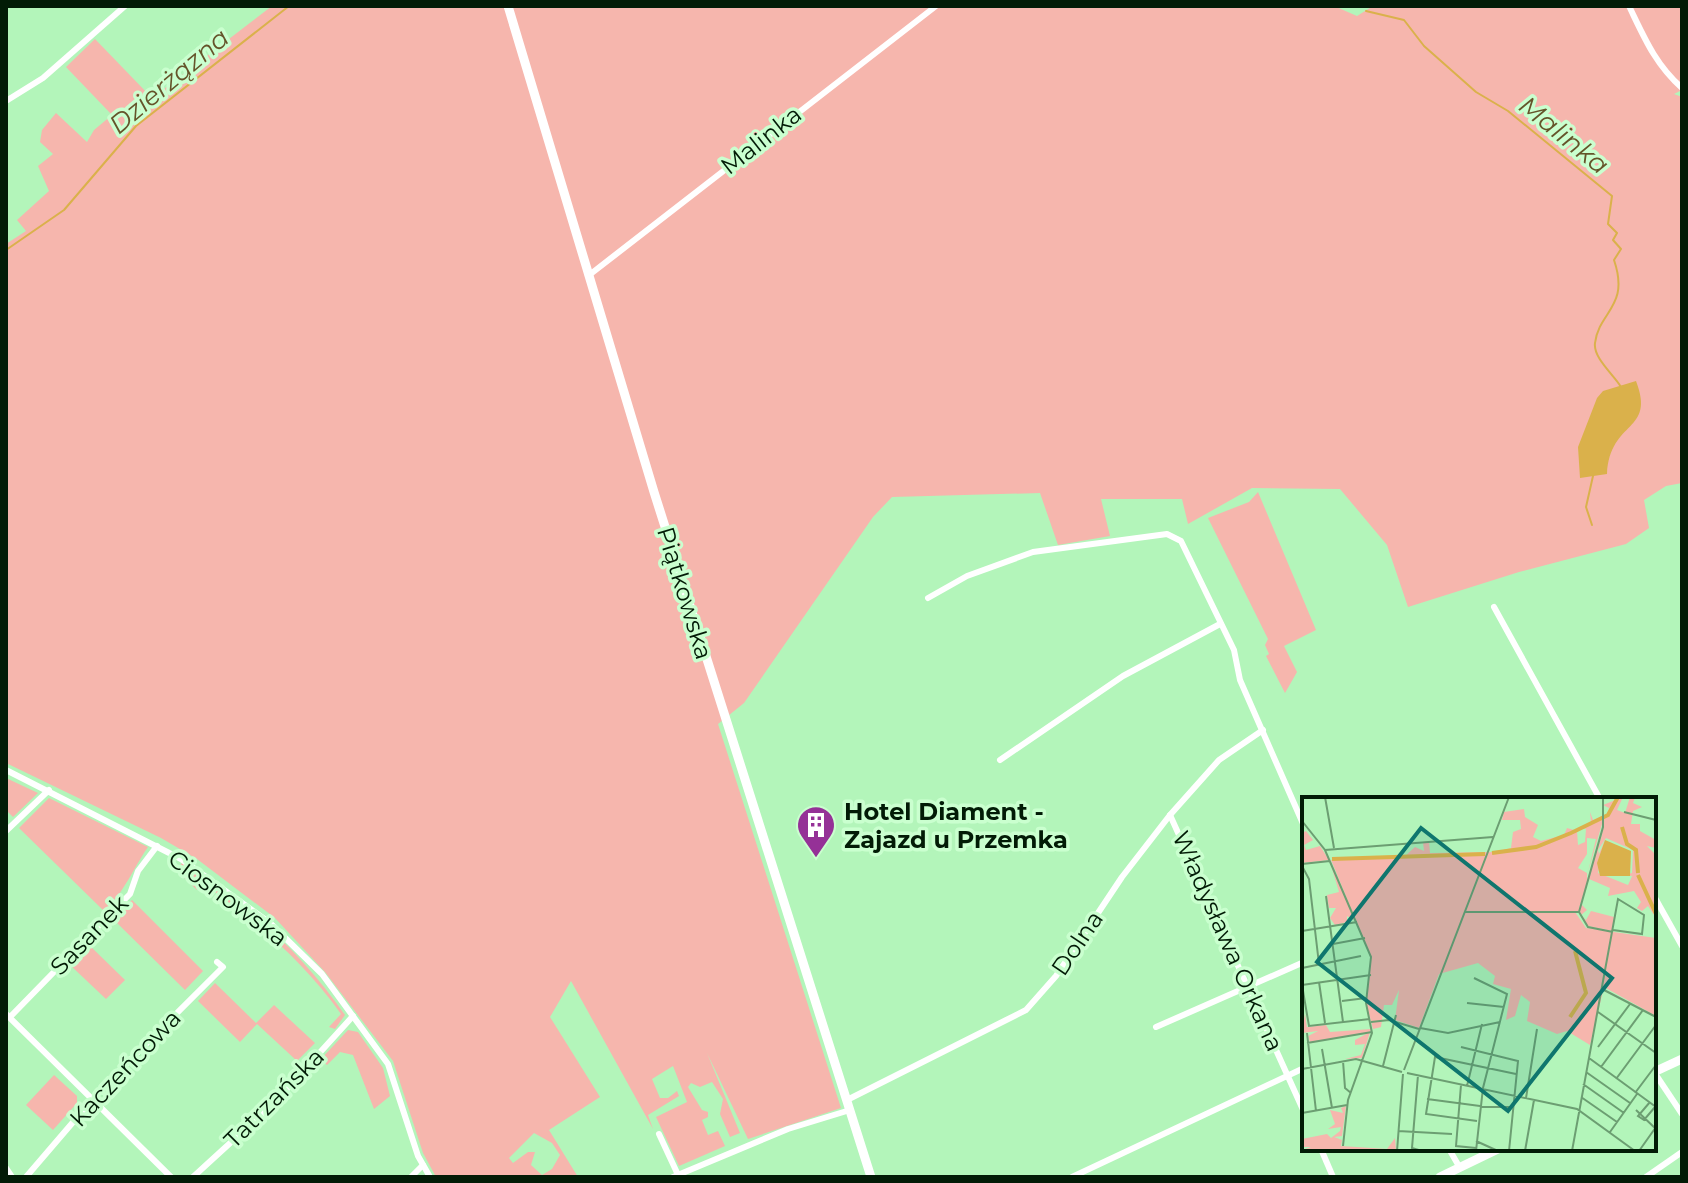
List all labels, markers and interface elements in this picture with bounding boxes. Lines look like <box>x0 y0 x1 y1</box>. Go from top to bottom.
water label: Dzierżązna <box>102 21 236 141</box>
water label: Malinka <box>1513 89 1615 181</box>
street label: Malinka <box>715 99 807 181</box>
street label: Piątkowska <box>651 523 719 663</box>
place label: Hotel Diament - Zajazd u Przemka <box>844 797 1068 854</box>
inset map <box>1302 797 1656 1151</box>
building icon: Hotel Diament - Zajazd u Przemka <box>795 804 837 859</box>
street label: Władysława Orkana <box>1166 826 1290 1056</box>
street label: Ciosnowska <box>163 844 293 952</box>
street label: Sasanek <box>44 889 135 981</box>
street label: Dolna <box>1045 905 1109 981</box>
street label: Kaczeńcowa <box>63 1003 187 1133</box>
street label: Tatrzańska <box>218 1042 330 1154</box>

